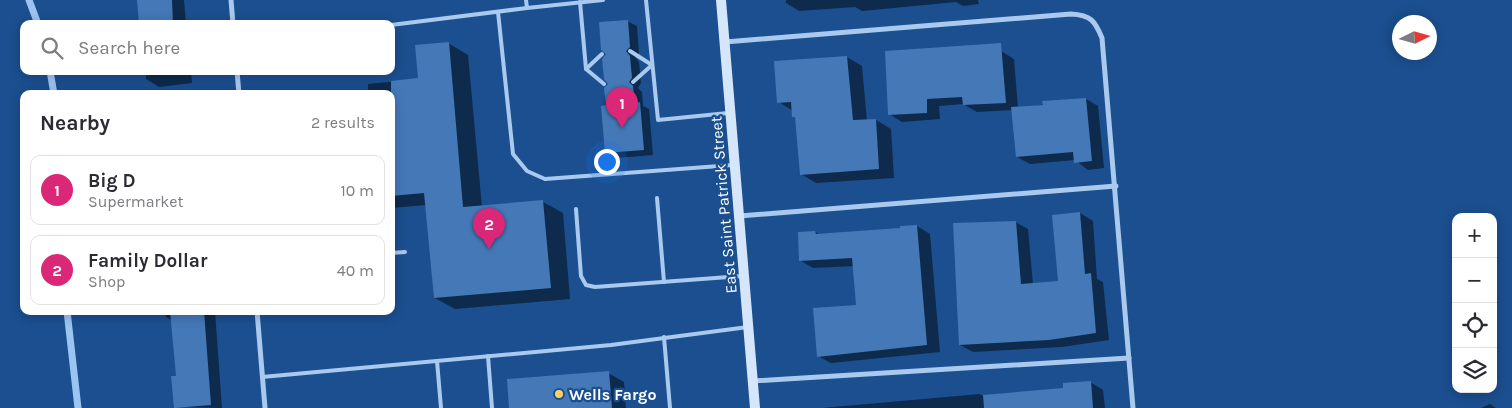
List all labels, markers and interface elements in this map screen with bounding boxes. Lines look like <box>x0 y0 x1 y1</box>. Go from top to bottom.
north arrow <box>1392 15 1437 60</box>
search box <box>20 20 395 75</box>
icon: search <box>38 34 66 62</box>
text: Search here <box>78 37 180 59</box>
pin: 1 <box>606 87 638 128</box>
text: Nearby <box>40 111 110 135</box>
text: 2 results <box>311 113 375 132</box>
street label: East Saint Patrick Street <box>706 115 741 294</box>
your location <box>594 149 620 175</box>
text: Big D <box>88 170 135 192</box>
text: 1 <box>54 181 60 200</box>
text: 10 m <box>340 181 374 200</box>
text: Supermarket <box>88 192 184 211</box>
pin: 2 <box>473 208 505 249</box>
map controls <box>1452 213 1497 393</box>
button: + <box>1452 213 1497 258</box>
text: Family Dollar <box>88 250 207 272</box>
button: − <box>1452 258 1497 303</box>
text: 2 <box>52 261 62 280</box>
text: 40 m <box>337 261 374 280</box>
text: Shop <box>88 272 125 291</box>
button: locate <box>1452 303 1497 348</box>
button: layers <box>1452 348 1497 393</box>
place label: Wells Fargo <box>569 385 656 404</box>
marker: Wells Fargo <box>553 388 565 400</box>

